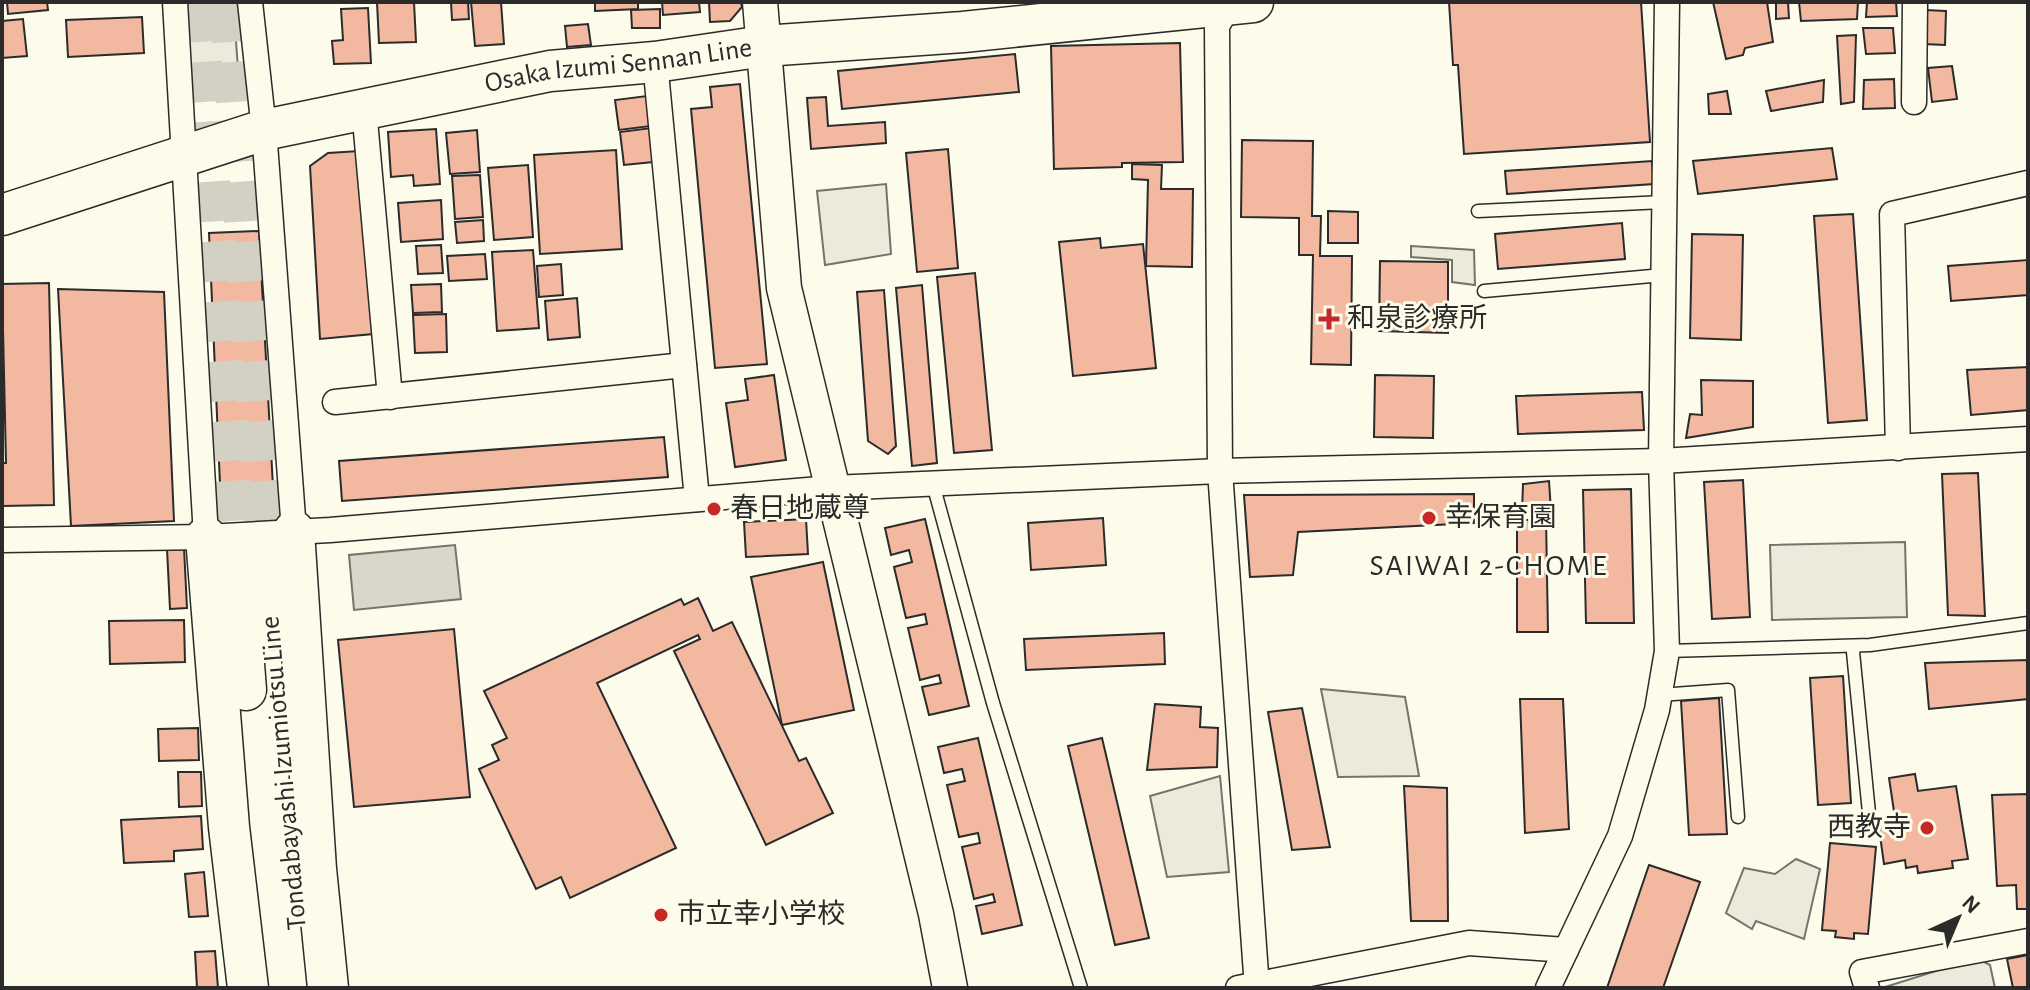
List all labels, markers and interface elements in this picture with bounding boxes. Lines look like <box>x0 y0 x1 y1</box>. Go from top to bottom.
street label: Osaka Izumi Sennan Line <box>482 34 754 98</box>
place label: 和泉診療所 <box>1347 303 1487 333</box>
marker: 和泉診療所 <box>1318 308 1340 330</box>
place label: 春日地蔵尊 <box>730 493 870 523</box>
marker: 春日地蔵尊 <box>705 500 723 518</box>
place label: 幸保育園 <box>1445 502 1557 532</box>
marker: 幸保育園 <box>1420 509 1438 527</box>
district label: SAIWAI 2-CHOME <box>1369 551 1609 581</box>
street label: Tondabayashi Izumiotsu Line <box>256 615 312 931</box>
place label: 西教寺 <box>1827 812 1911 842</box>
marker: 西教寺 <box>1918 819 1936 837</box>
north arrow <box>1918 878 1998 958</box>
text: N <box>1958 891 1984 918</box>
place label: 市立幸小学校 <box>677 899 845 929</box>
marker: 市立幸小学校 <box>652 906 670 924</box>

